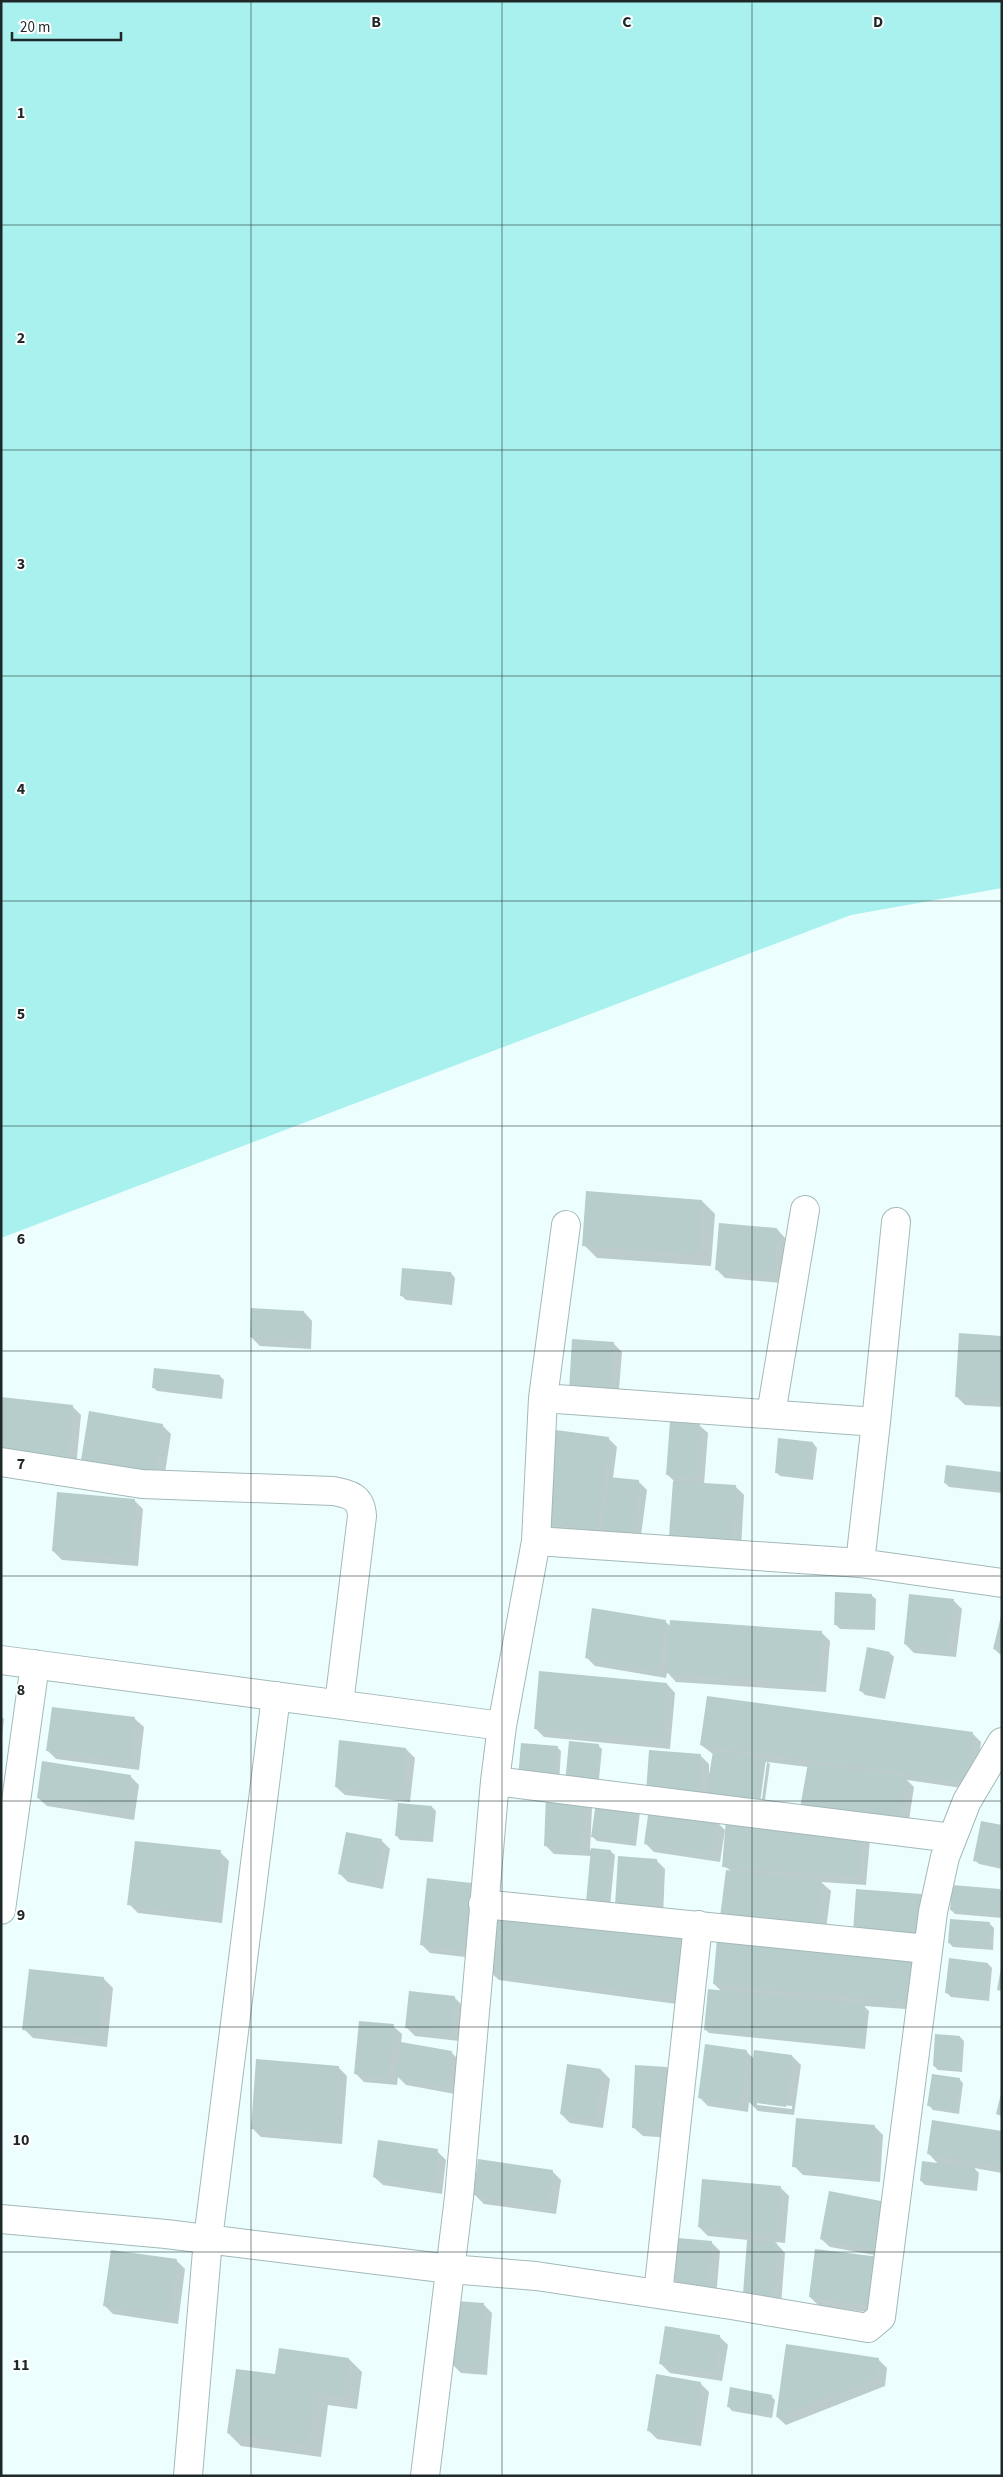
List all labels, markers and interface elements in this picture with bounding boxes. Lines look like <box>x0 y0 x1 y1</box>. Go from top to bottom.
scale bar <box>12 10 121 42</box>
text: B <box>371 11 381 33</box>
text: C <box>622 11 632 33</box>
text: D <box>873 11 883 33</box>
text: 20 m <box>20 17 50 38</box>
text: 1 <box>17 102 25 124</box>
text: 2 <box>17 327 25 349</box>
text: 3 <box>17 553 25 575</box>
text: 4 <box>17 778 26 800</box>
text: 5 <box>17 1003 25 1025</box>
text: 6 <box>17 1228 25 1250</box>
text: 7 <box>17 1453 25 1475</box>
text: 8 <box>17 1679 25 1701</box>
text: 9 <box>17 1904 25 1926</box>
text: 10 <box>13 2129 29 2151</box>
text: 11 <box>13 2354 29 2376</box>

